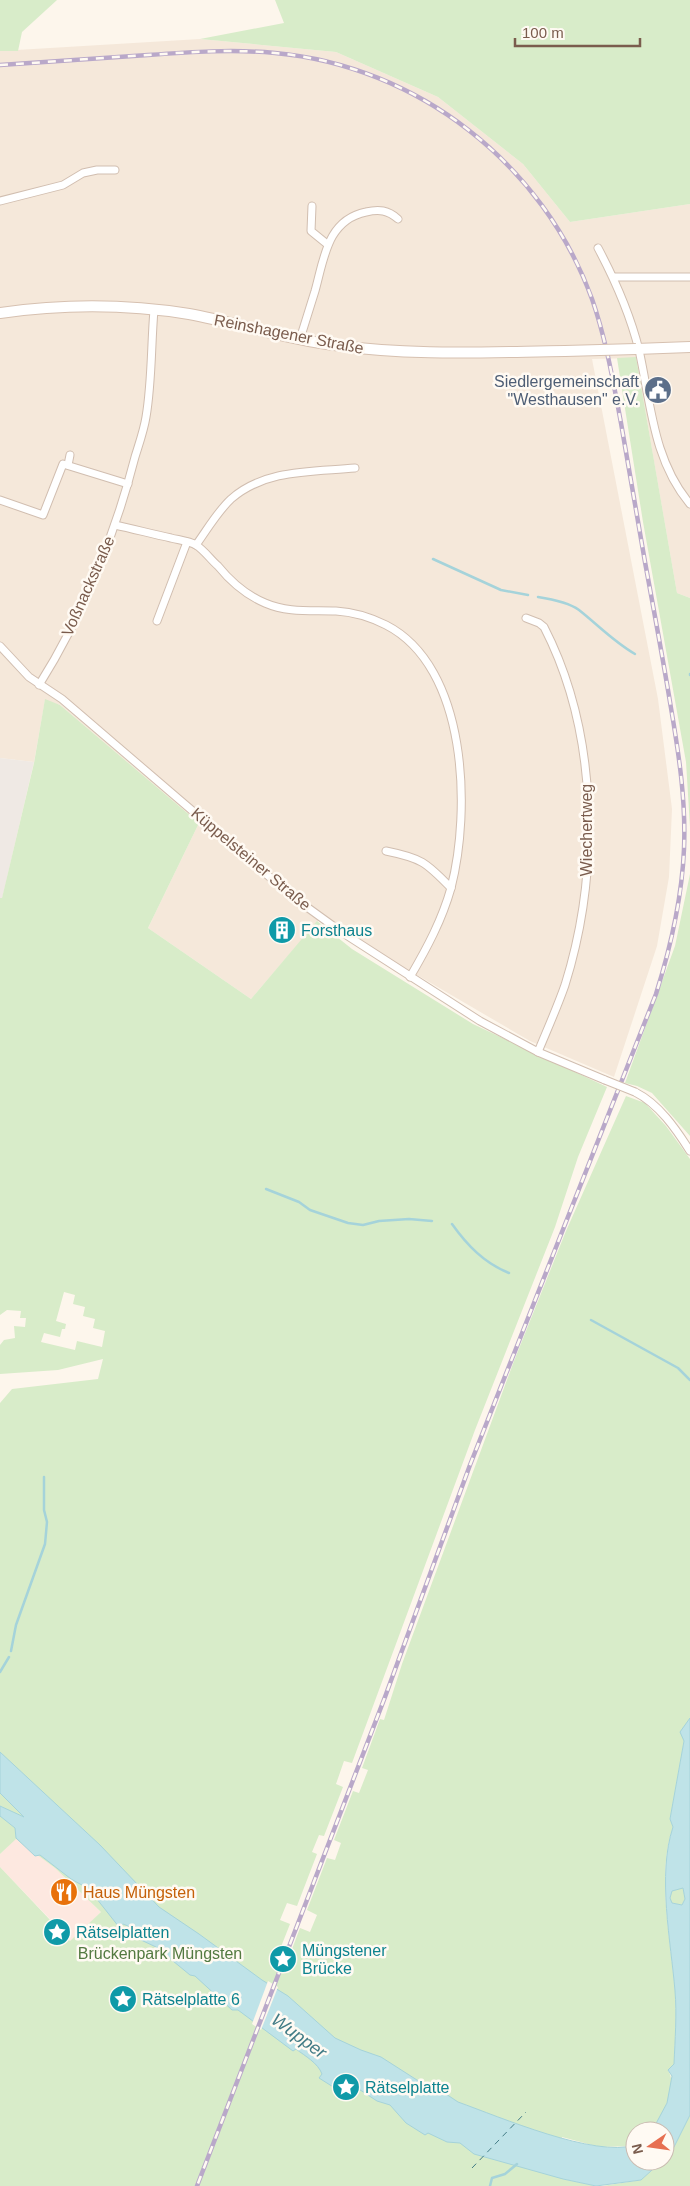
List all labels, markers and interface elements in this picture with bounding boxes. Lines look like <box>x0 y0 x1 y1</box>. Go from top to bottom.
scale bar <box>515 15 640 47</box>
text: 100 m <box>522 24 564 41</box>
street label: Reinshagener Straße <box>213 311 365 357</box>
place label: Siedlergemeinschaft "Westhausen" e.V. <box>494 373 640 408</box>
public building icon: Siedlergemeinschaft "Westhausen" e.V. <box>643 375 673 405</box>
street label: Voßnackstraße <box>58 533 118 639</box>
street label: Wiechertweg <box>578 784 595 876</box>
street label: Küppelsteiner Straße <box>188 804 314 914</box>
building icon: Forsthaus <box>267 915 297 945</box>
place label: Forsthaus <box>301 922 372 939</box>
restaurant icon: Haus Müngsten <box>49 1877 79 1907</box>
place label: Haus Müngsten <box>83 1884 195 1901</box>
place icon: Rätselplatten <box>42 1917 72 1947</box>
place label: Rätselplatten <box>76 1924 169 1941</box>
place label: Müngstener Brücke <box>302 1942 387 1977</box>
place icon: Müngstener Brücke <box>268 1944 298 1974</box>
park label: Brückenpark Müngsten <box>78 1945 242 1962</box>
place icon: Rätselplatte 6 <box>108 1984 138 2014</box>
place label: Rätselplatte 6 <box>142 1991 240 2008</box>
water label: Wupper <box>268 2009 331 2063</box>
place icon: Rätselplatte <box>331 2072 361 2102</box>
place label: Rätselplatte <box>365 2079 450 2096</box>
north arrow <box>625 2121 675 2171</box>
text: N <box>628 2142 646 2156</box>

